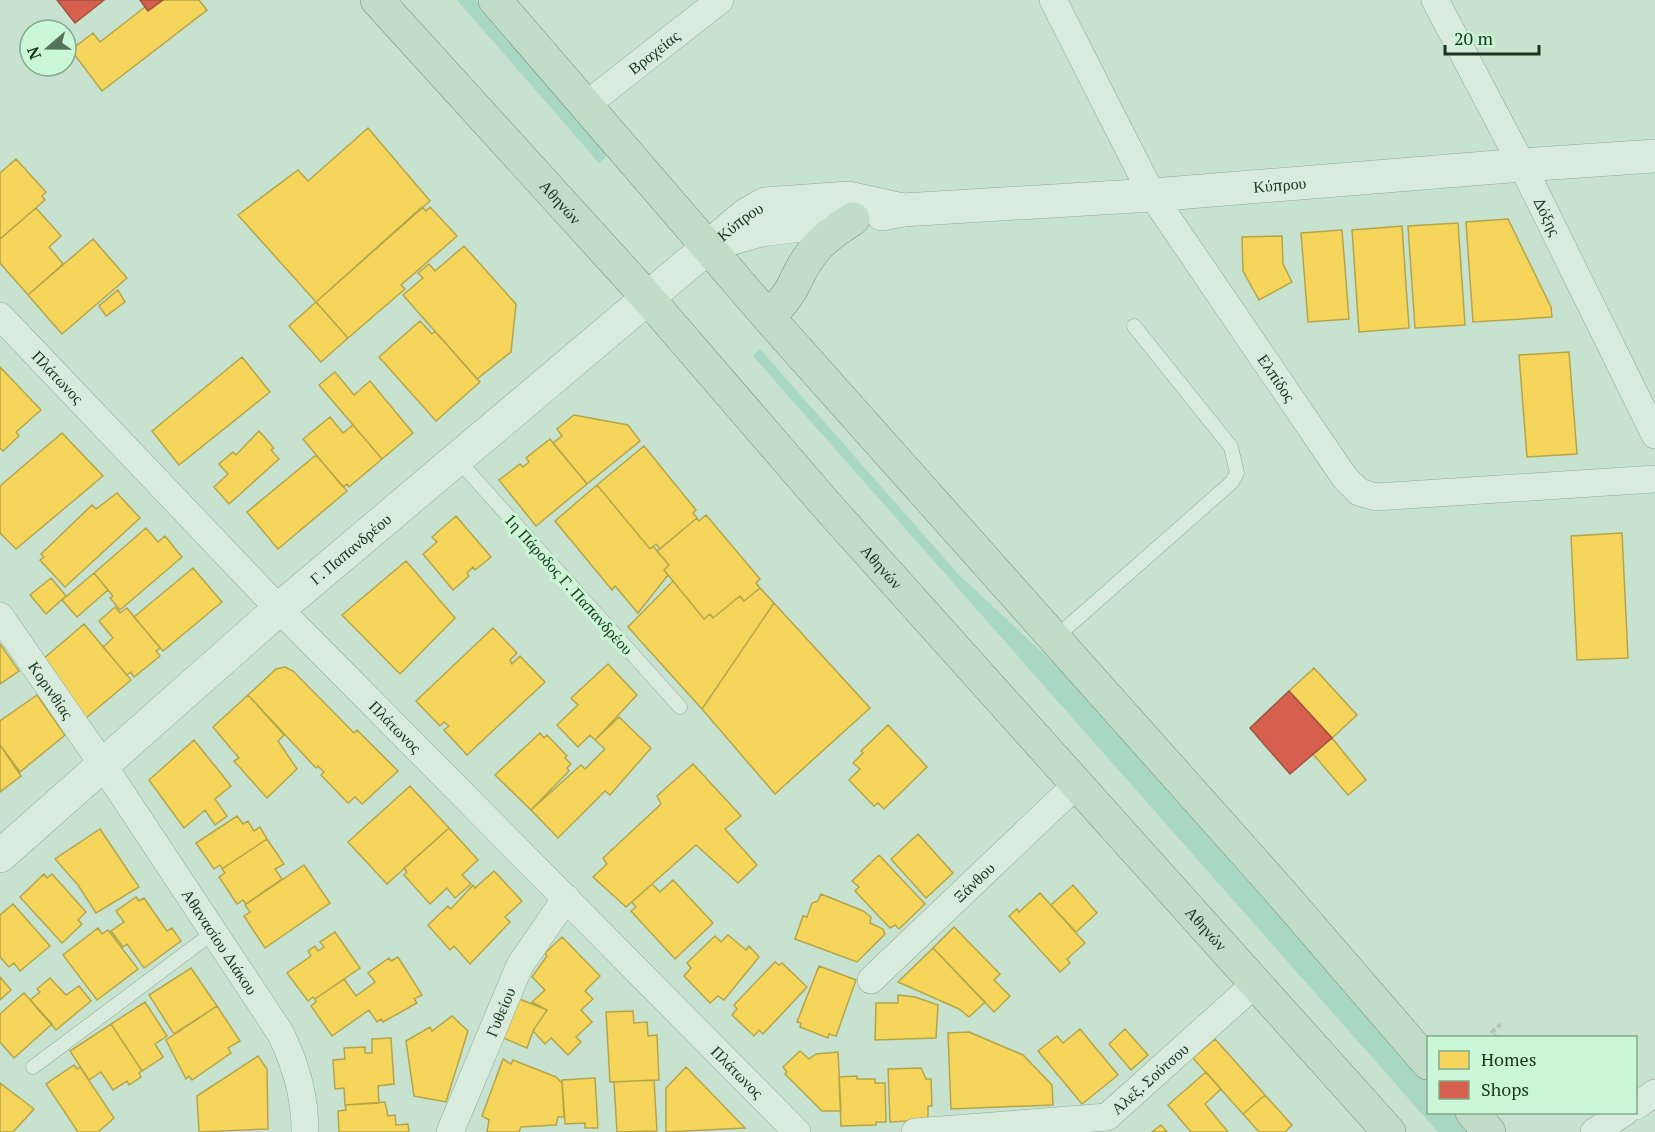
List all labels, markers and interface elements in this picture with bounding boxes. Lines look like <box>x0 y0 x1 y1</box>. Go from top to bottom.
north arrow <box>18 18 78 78</box>
scale bar <box>1445 18 1540 56</box>
street label: Βραχείας <box>623 24 685 79</box>
text: 20 m <box>1454 26 1494 50</box>
text: N <box>21 44 46 63</box>
street label: Κύπρου <box>1252 172 1307 198</box>
street label: Αθηνών <box>535 175 586 229</box>
street label: Δόξης <box>1529 194 1566 240</box>
street label: Κύπρου <box>712 196 767 246</box>
street label: Πλάτωνος <box>27 345 89 409</box>
street label: Ελπίδος <box>1253 350 1301 407</box>
street label: Γ. Παπανδρέου <box>305 508 396 590</box>
street label: 1η Πάροδος Γ. Παπανδρέου <box>500 509 638 659</box>
street label: Αθηνών <box>856 540 907 594</box>
street label: Κορινθίας <box>23 657 79 724</box>
street label: Πλάτωνος <box>364 695 427 758</box>
street label: Ξάνθου <box>948 857 999 907</box>
street label: Αθανασίου Διάκου <box>177 884 263 999</box>
street label: Αθηνών <box>1181 902 1232 955</box>
street label: Γυθείου <box>480 984 520 1040</box>
legend <box>1427 1036 1637 1114</box>
street label: Αλεξ. Σούτσου <box>1106 1038 1193 1119</box>
street label: Πλάτωνος <box>706 1041 769 1104</box>
text: Homes <box>1481 1047 1536 1071</box>
text: Shops <box>1481 1077 1529 1101</box>

